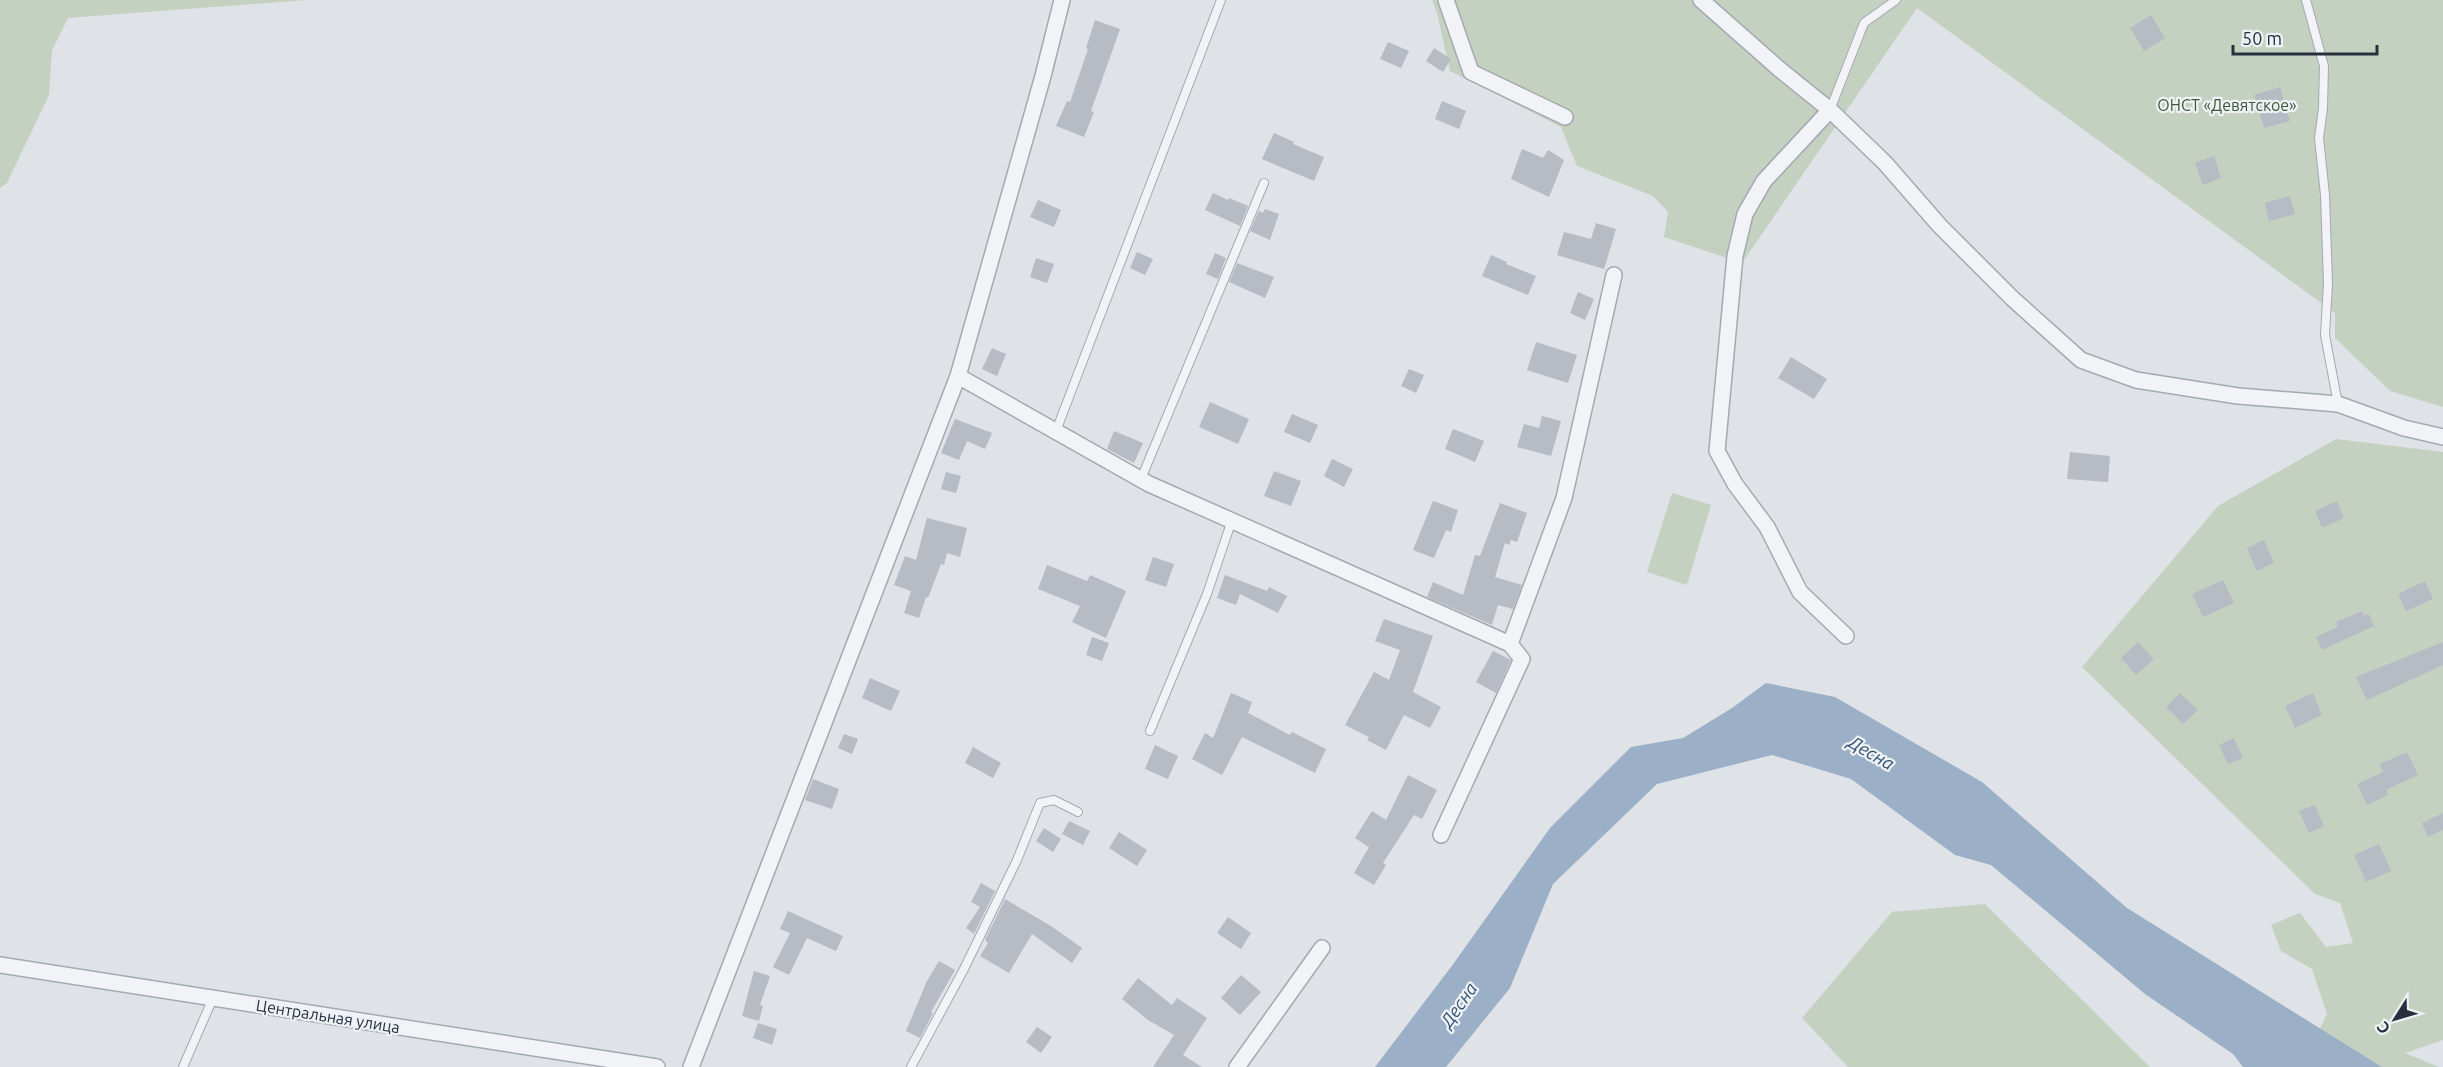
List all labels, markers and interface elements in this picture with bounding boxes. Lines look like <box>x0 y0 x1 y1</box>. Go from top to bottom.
scale bar <box>2233 18 2377 56</box>
text: 50 m <box>2242 28 2282 48</box>
park label: ОНСТ «Девятское» <box>2157 96 2297 114</box>
water label: Десна <box>1843 730 1898 773</box>
water label: Десна <box>1435 978 1481 1032</box>
north arrow <box>2365 989 2425 1049</box>
street label: Центральная улица <box>255 996 401 1036</box>
text: С <box>2373 1019 2393 1038</box>

